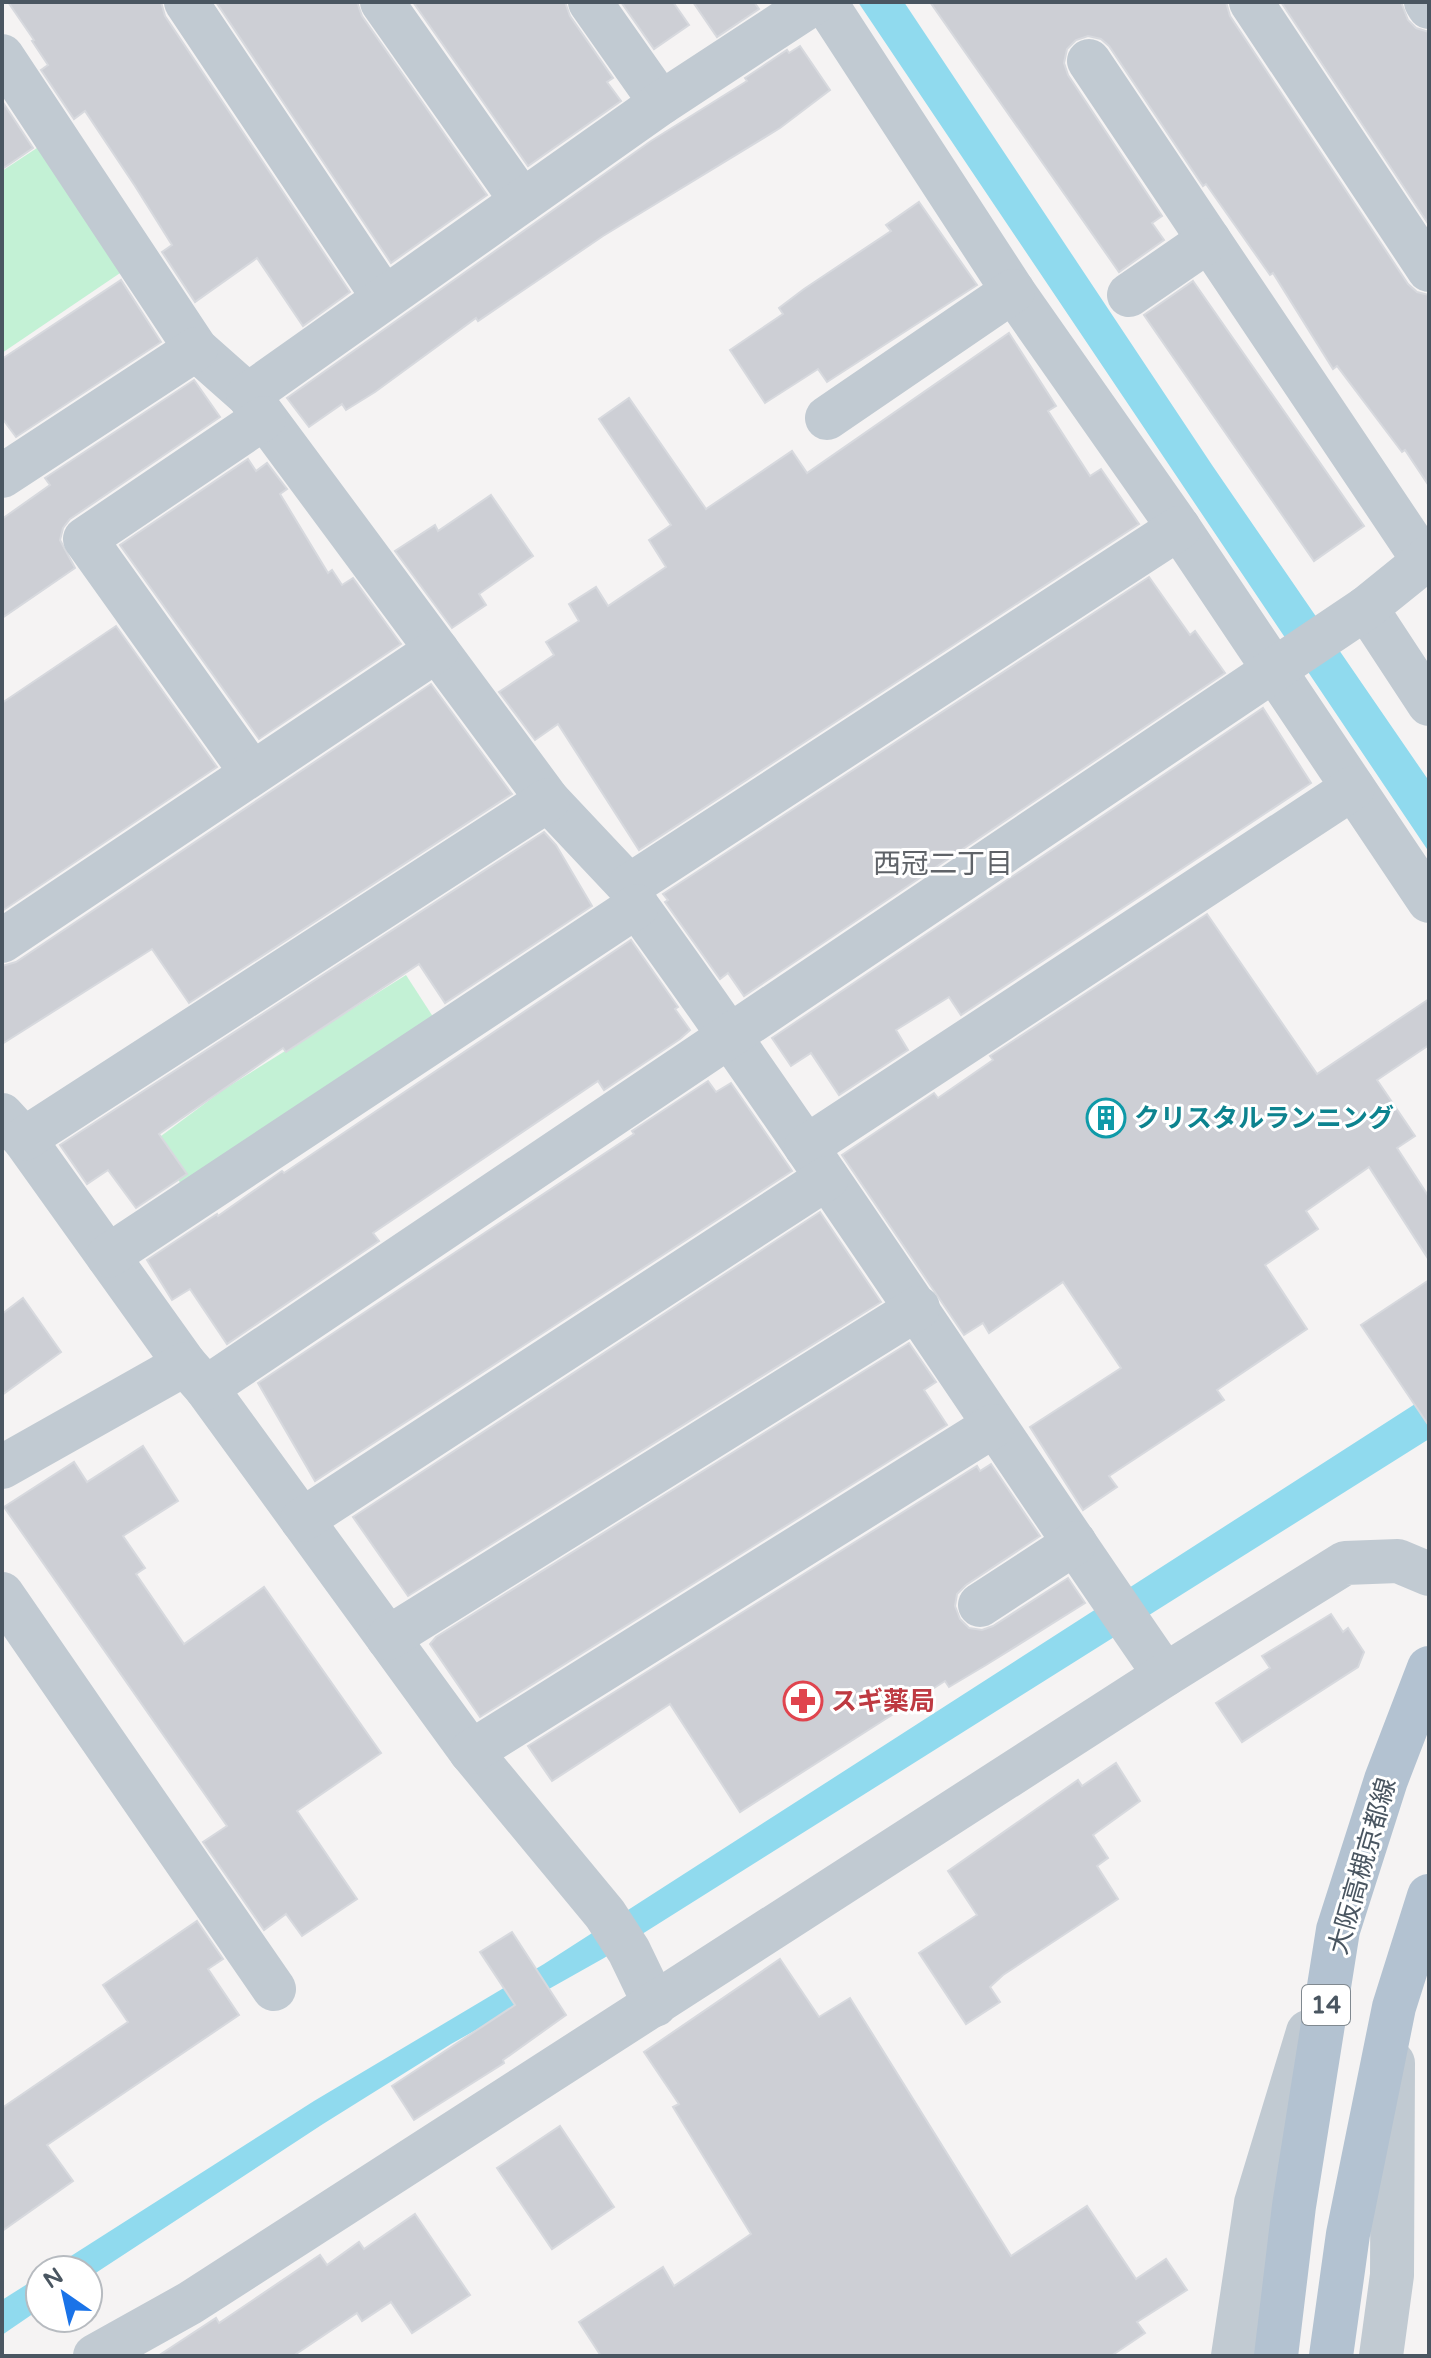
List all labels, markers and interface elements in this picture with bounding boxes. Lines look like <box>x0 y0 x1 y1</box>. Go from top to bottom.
district label: 西冠二丁目 <box>873 847 1013 881</box>
building icon: クリスタルランニング <box>1085 1097 1127 1139</box>
place label: クリスタルランニング <box>1134 1103 1394 1134</box>
pharmacy icon: スギ薬局 <box>782 1680 824 1722</box>
place label: スギ薬局 <box>831 1686 935 1717</box>
street label: 大阪高槻京都線 <box>1322 1774 1402 1958</box>
road number: 14 <box>1302 1985 1350 2025</box>
north arrow <box>24 2254 104 2334</box>
text: N <box>39 2263 68 2294</box>

